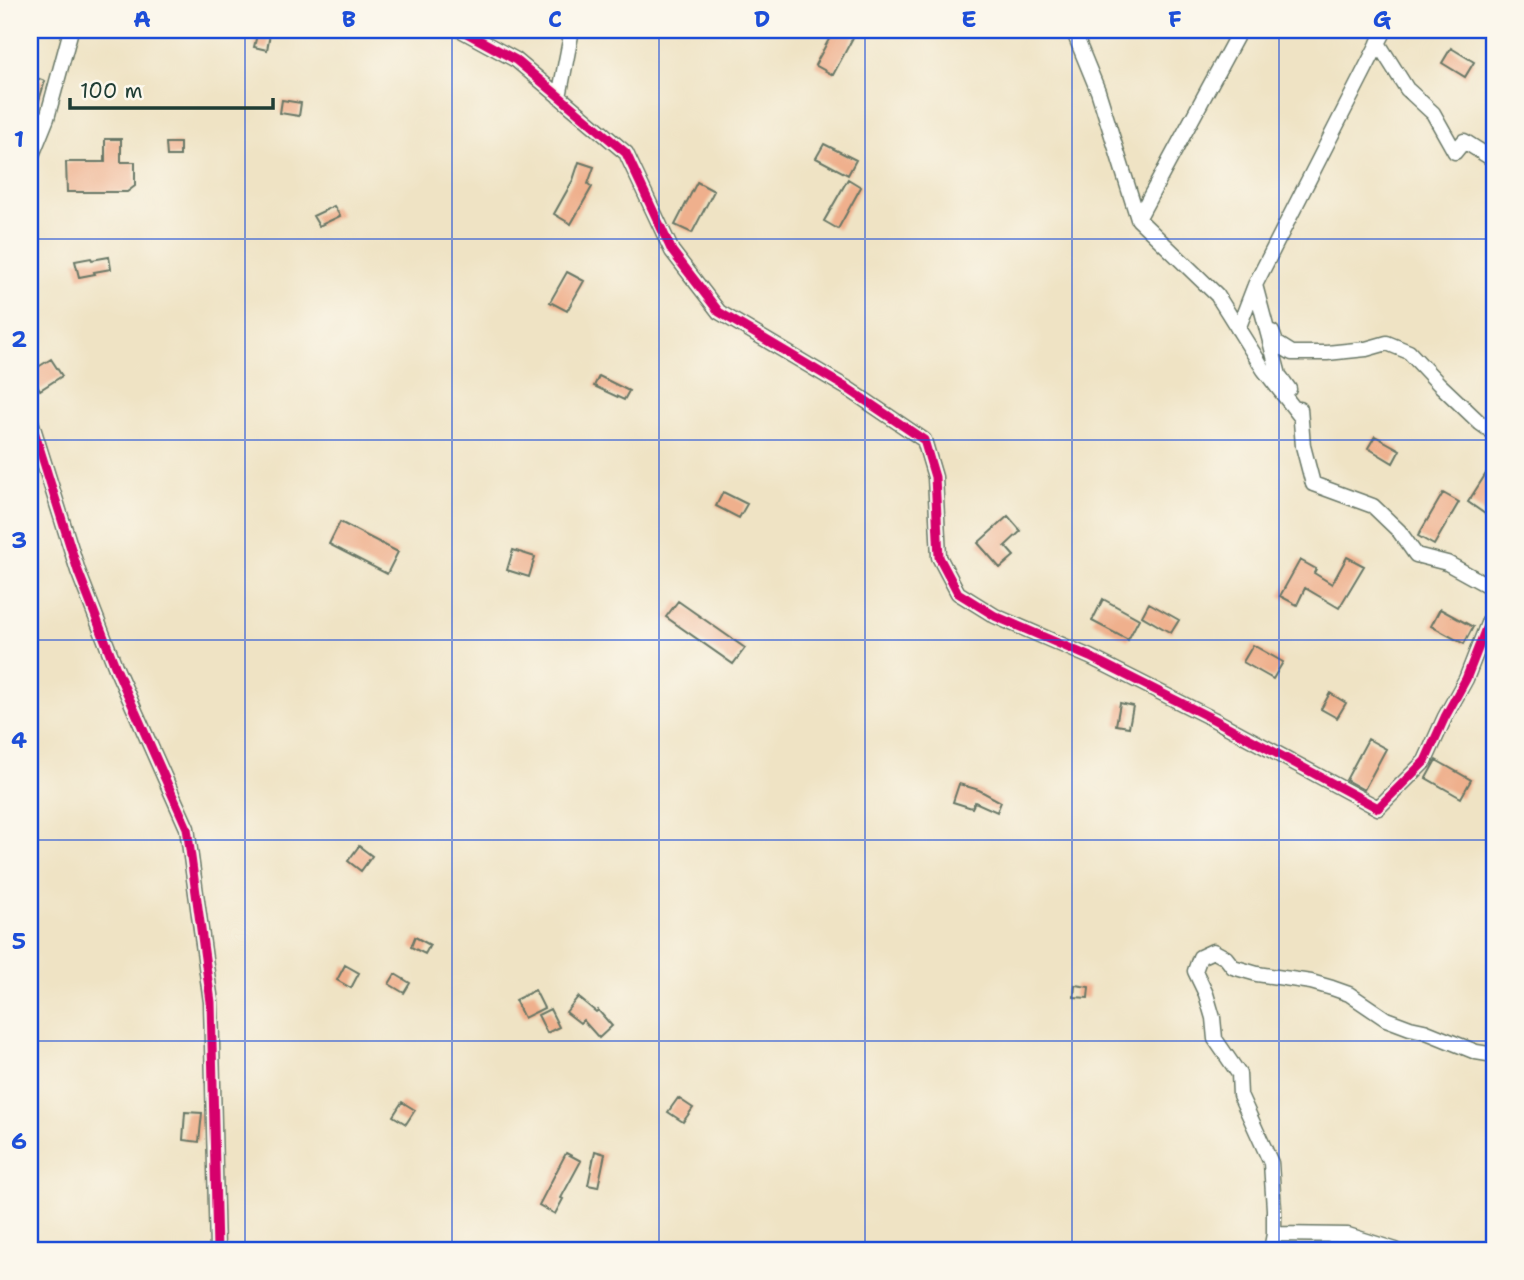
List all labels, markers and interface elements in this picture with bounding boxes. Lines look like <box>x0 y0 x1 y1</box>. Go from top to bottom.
text: A <box>133 4 151 34</box>
text: B <box>342 4 356 34</box>
text: C <box>548 4 562 34</box>
text: D <box>754 4 770 34</box>
text: E <box>961 4 977 34</box>
text: F <box>1168 4 1182 34</box>
text: G <box>1373 4 1392 34</box>
scale bar <box>70 66 273 110</box>
text: 100 m <box>80 77 143 105</box>
text: 1 <box>14 124 24 154</box>
text: 2 <box>11 324 27 354</box>
text: 3 <box>11 525 27 555</box>
text: 4 <box>11 725 27 755</box>
text: 5 <box>12 926 26 956</box>
text: 6 <box>11 1126 27 1156</box>

